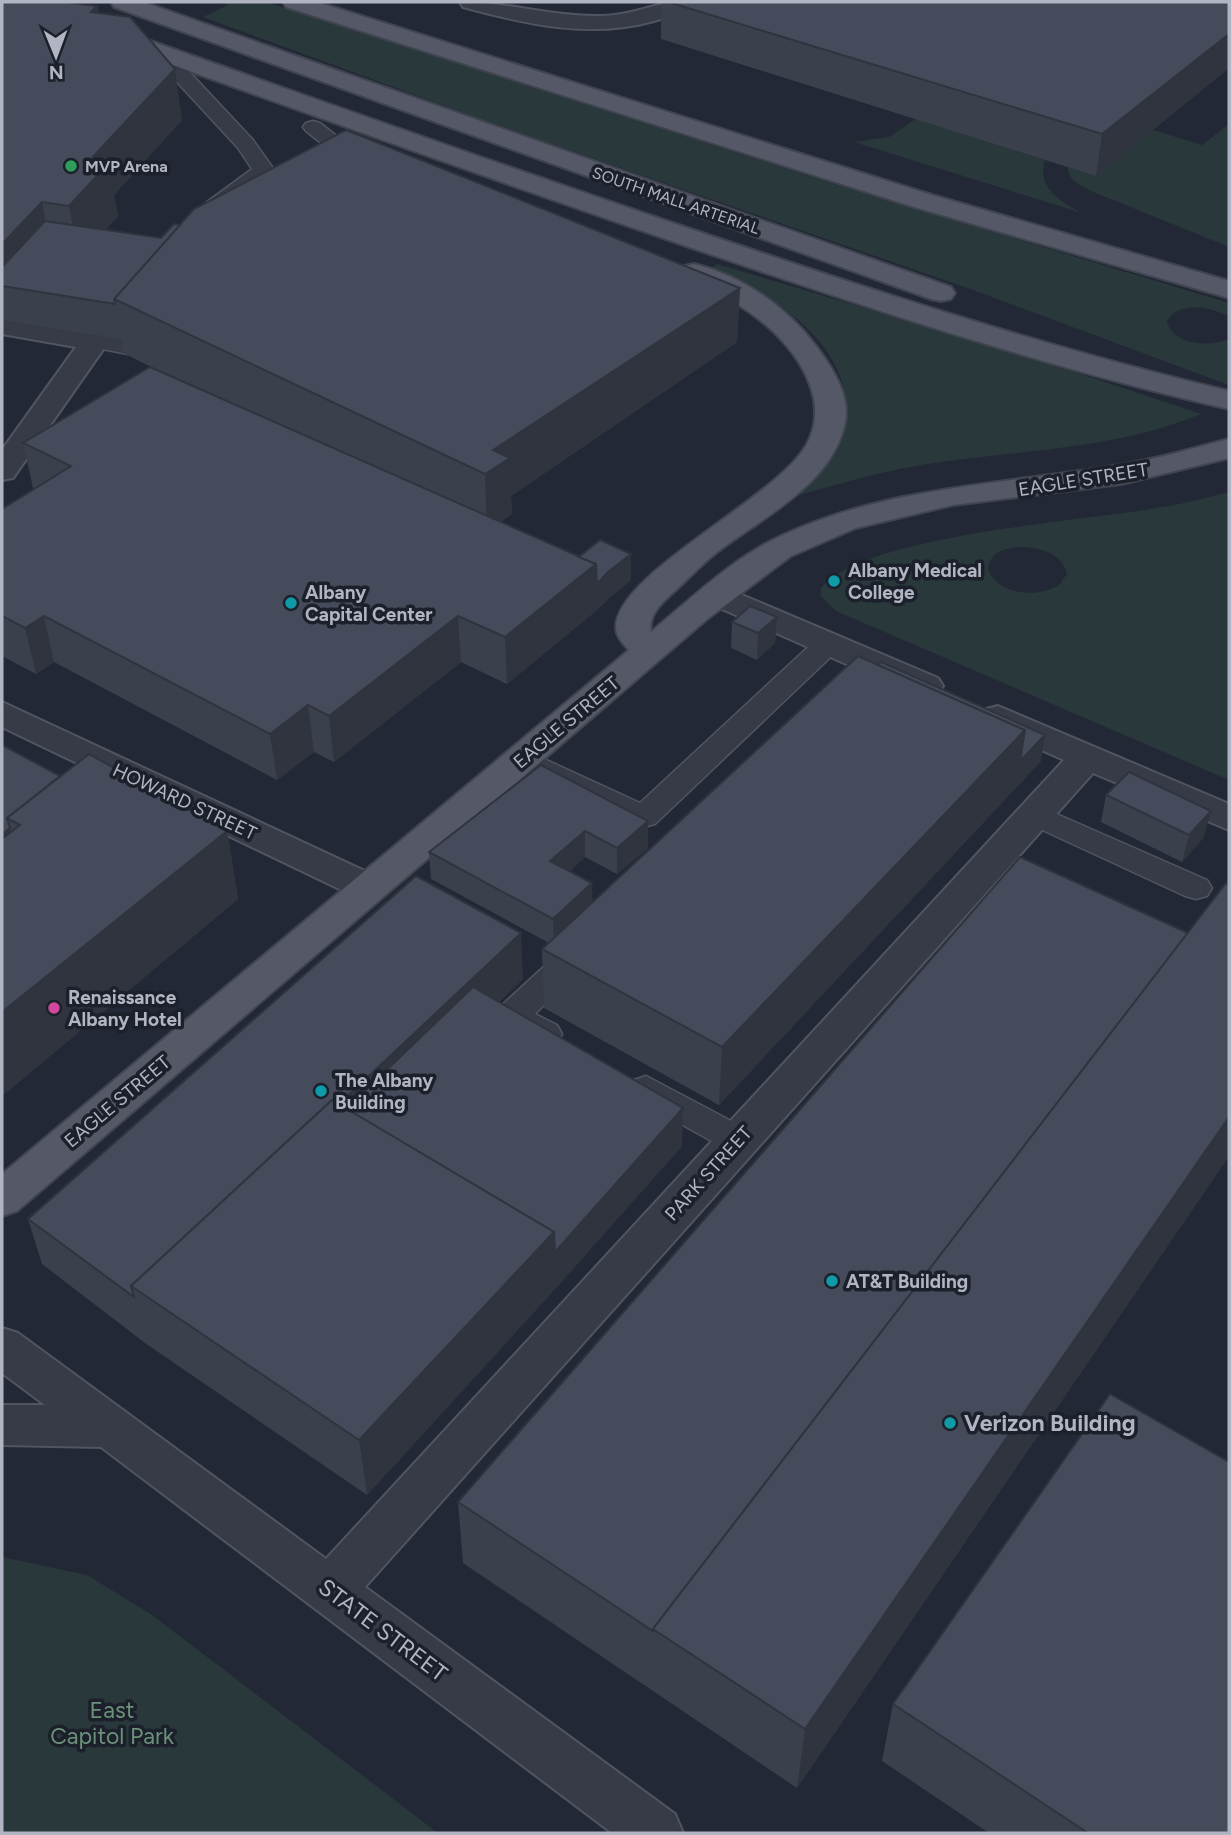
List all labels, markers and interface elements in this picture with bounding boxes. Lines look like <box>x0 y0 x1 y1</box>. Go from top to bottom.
north arrow <box>21 21 91 91</box>
text: N <box>49 61 64 84</box>
place label: MVP Arena <box>85 157 168 176</box>
marker: MVP Arena <box>63 158 79 174</box>
street label: SOUTH MALL ARTERIAL <box>590 163 763 238</box>
street label: EAGLE STREET <box>1017 458 1150 501</box>
place label: Albany Medical College <box>848 559 982 604</box>
marker: Albany Medical College <box>826 573 842 589</box>
place label: Albany Capital Center <box>305 581 432 626</box>
marker: Albany Capital Center <box>283 595 299 611</box>
street label: EAGLE STREET <box>509 671 624 773</box>
street label: HOWARD STREET <box>109 758 261 845</box>
place label: Renaissance Albany Hotel <box>68 986 182 1031</box>
marker: Renaissance Albany Hotel <box>46 1000 62 1016</box>
street label: EAGLE STREET <box>60 1050 175 1152</box>
place label: The Albany Building <box>335 1069 433 1114</box>
marker: The Albany Building <box>313 1083 329 1099</box>
street label: PARK STREET <box>660 1121 757 1225</box>
place label: AT&T Building <box>846 1270 968 1293</box>
marker: AT&T Building <box>824 1273 840 1289</box>
place label: Verizon Building <box>964 1409 1135 1437</box>
marker: Verizon Building <box>942 1415 958 1431</box>
street label: STATE STREET <box>313 1573 453 1688</box>
park label: East Capitol Park <box>50 1696 175 1750</box>

